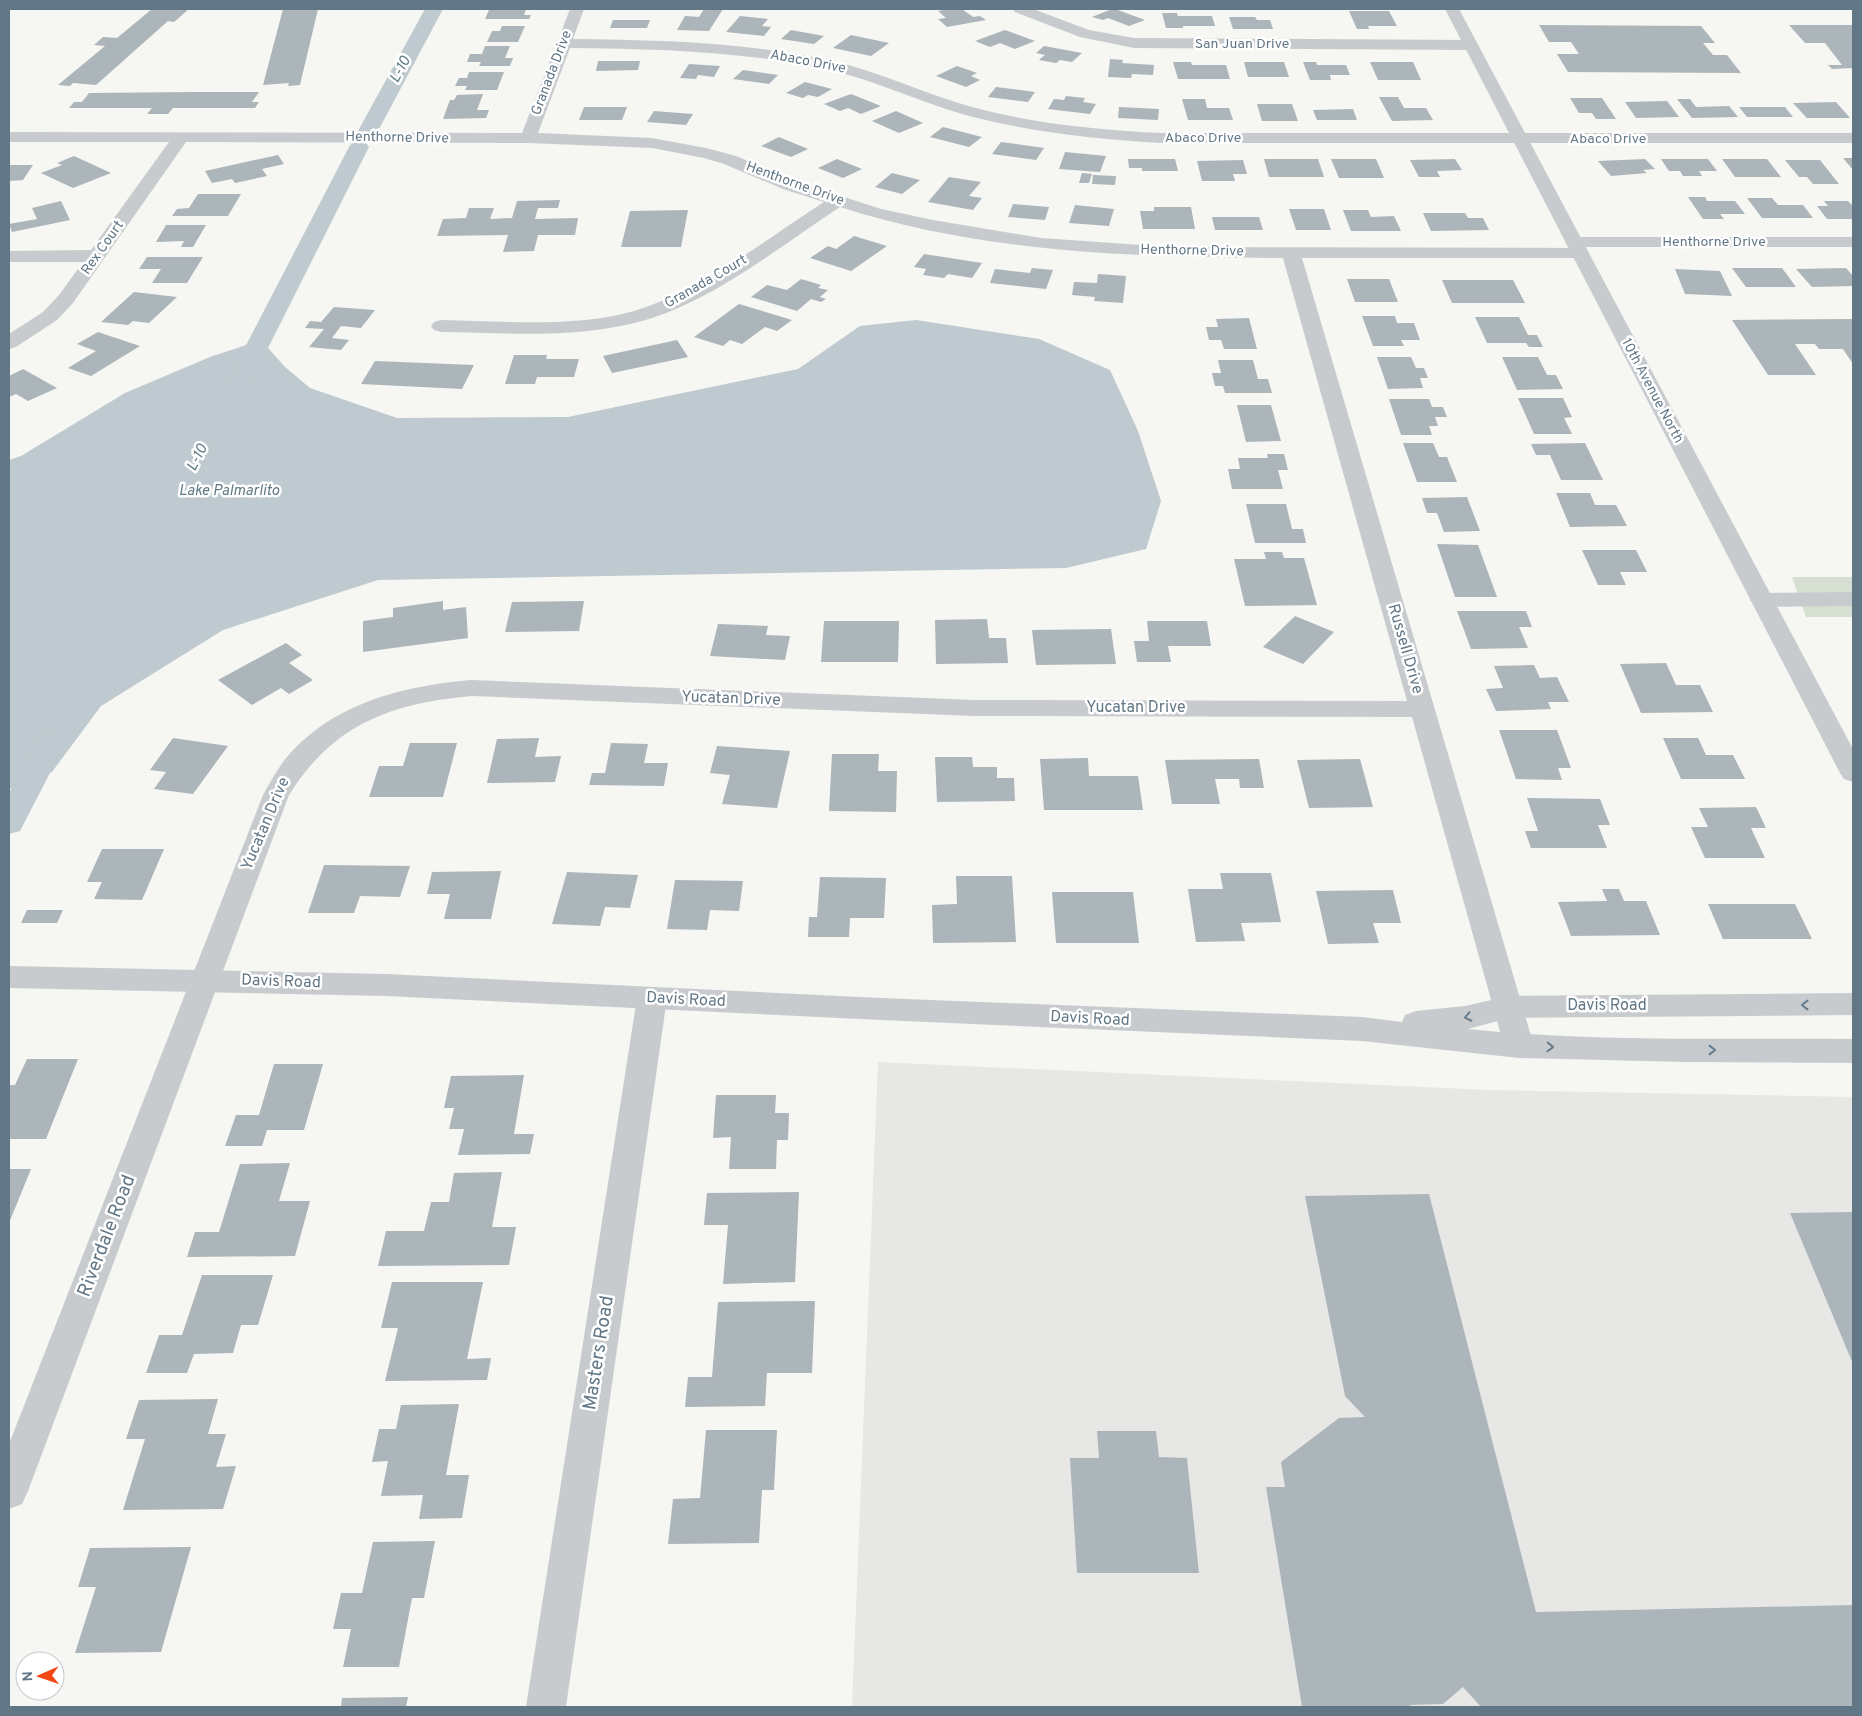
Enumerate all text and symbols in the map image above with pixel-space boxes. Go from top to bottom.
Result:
street label: Granada Drive [528,28,576,118]
street label: San Juan Drive [1195,36,1289,53]
street label: Abaco Drive [769,46,847,78]
water label: L-10 [386,52,416,87]
street label: Henthorne Drive [345,129,449,147]
street label: Abaco Drive [1165,130,1241,147]
street label: Abaco Drive [1570,131,1646,148]
street label: Henthorne Drive [743,158,847,210]
street label: Rex Court [78,218,128,278]
street label: Henthorne Drive [1662,234,1766,251]
street label: Henthorne Drive [1140,242,1244,260]
street label: Granada Court [662,252,750,312]
street label: 10th Avenue North [1617,336,1687,446]
water label: L-10 [183,440,213,475]
water label: Lake Palmarlito [179,482,279,501]
street label: Russell Drive [1383,602,1427,696]
street label: Yucatan Drive [681,687,781,711]
street label: Yucatan Drive [1086,698,1186,718]
street label: Yucatan Drive [237,774,295,874]
street label: Davis Road [241,971,321,993]
street label: Davis Road [646,988,726,1012]
street label: Davis Road [1567,996,1647,1016]
one-way arrow [1800,1000,1808,1010]
street label: Davis Road [1050,1007,1130,1031]
one-way arrow [1464,1011,1473,1022]
one-way arrow [1546,1041,1554,1052]
one-way arrow [1709,1045,1717,1055]
street label: Riverdale Road [73,1172,141,1300]
street label: Masters Road [578,1294,620,1412]
north arrow [15,1651,65,1701]
text: N [20,1671,37,1682]

